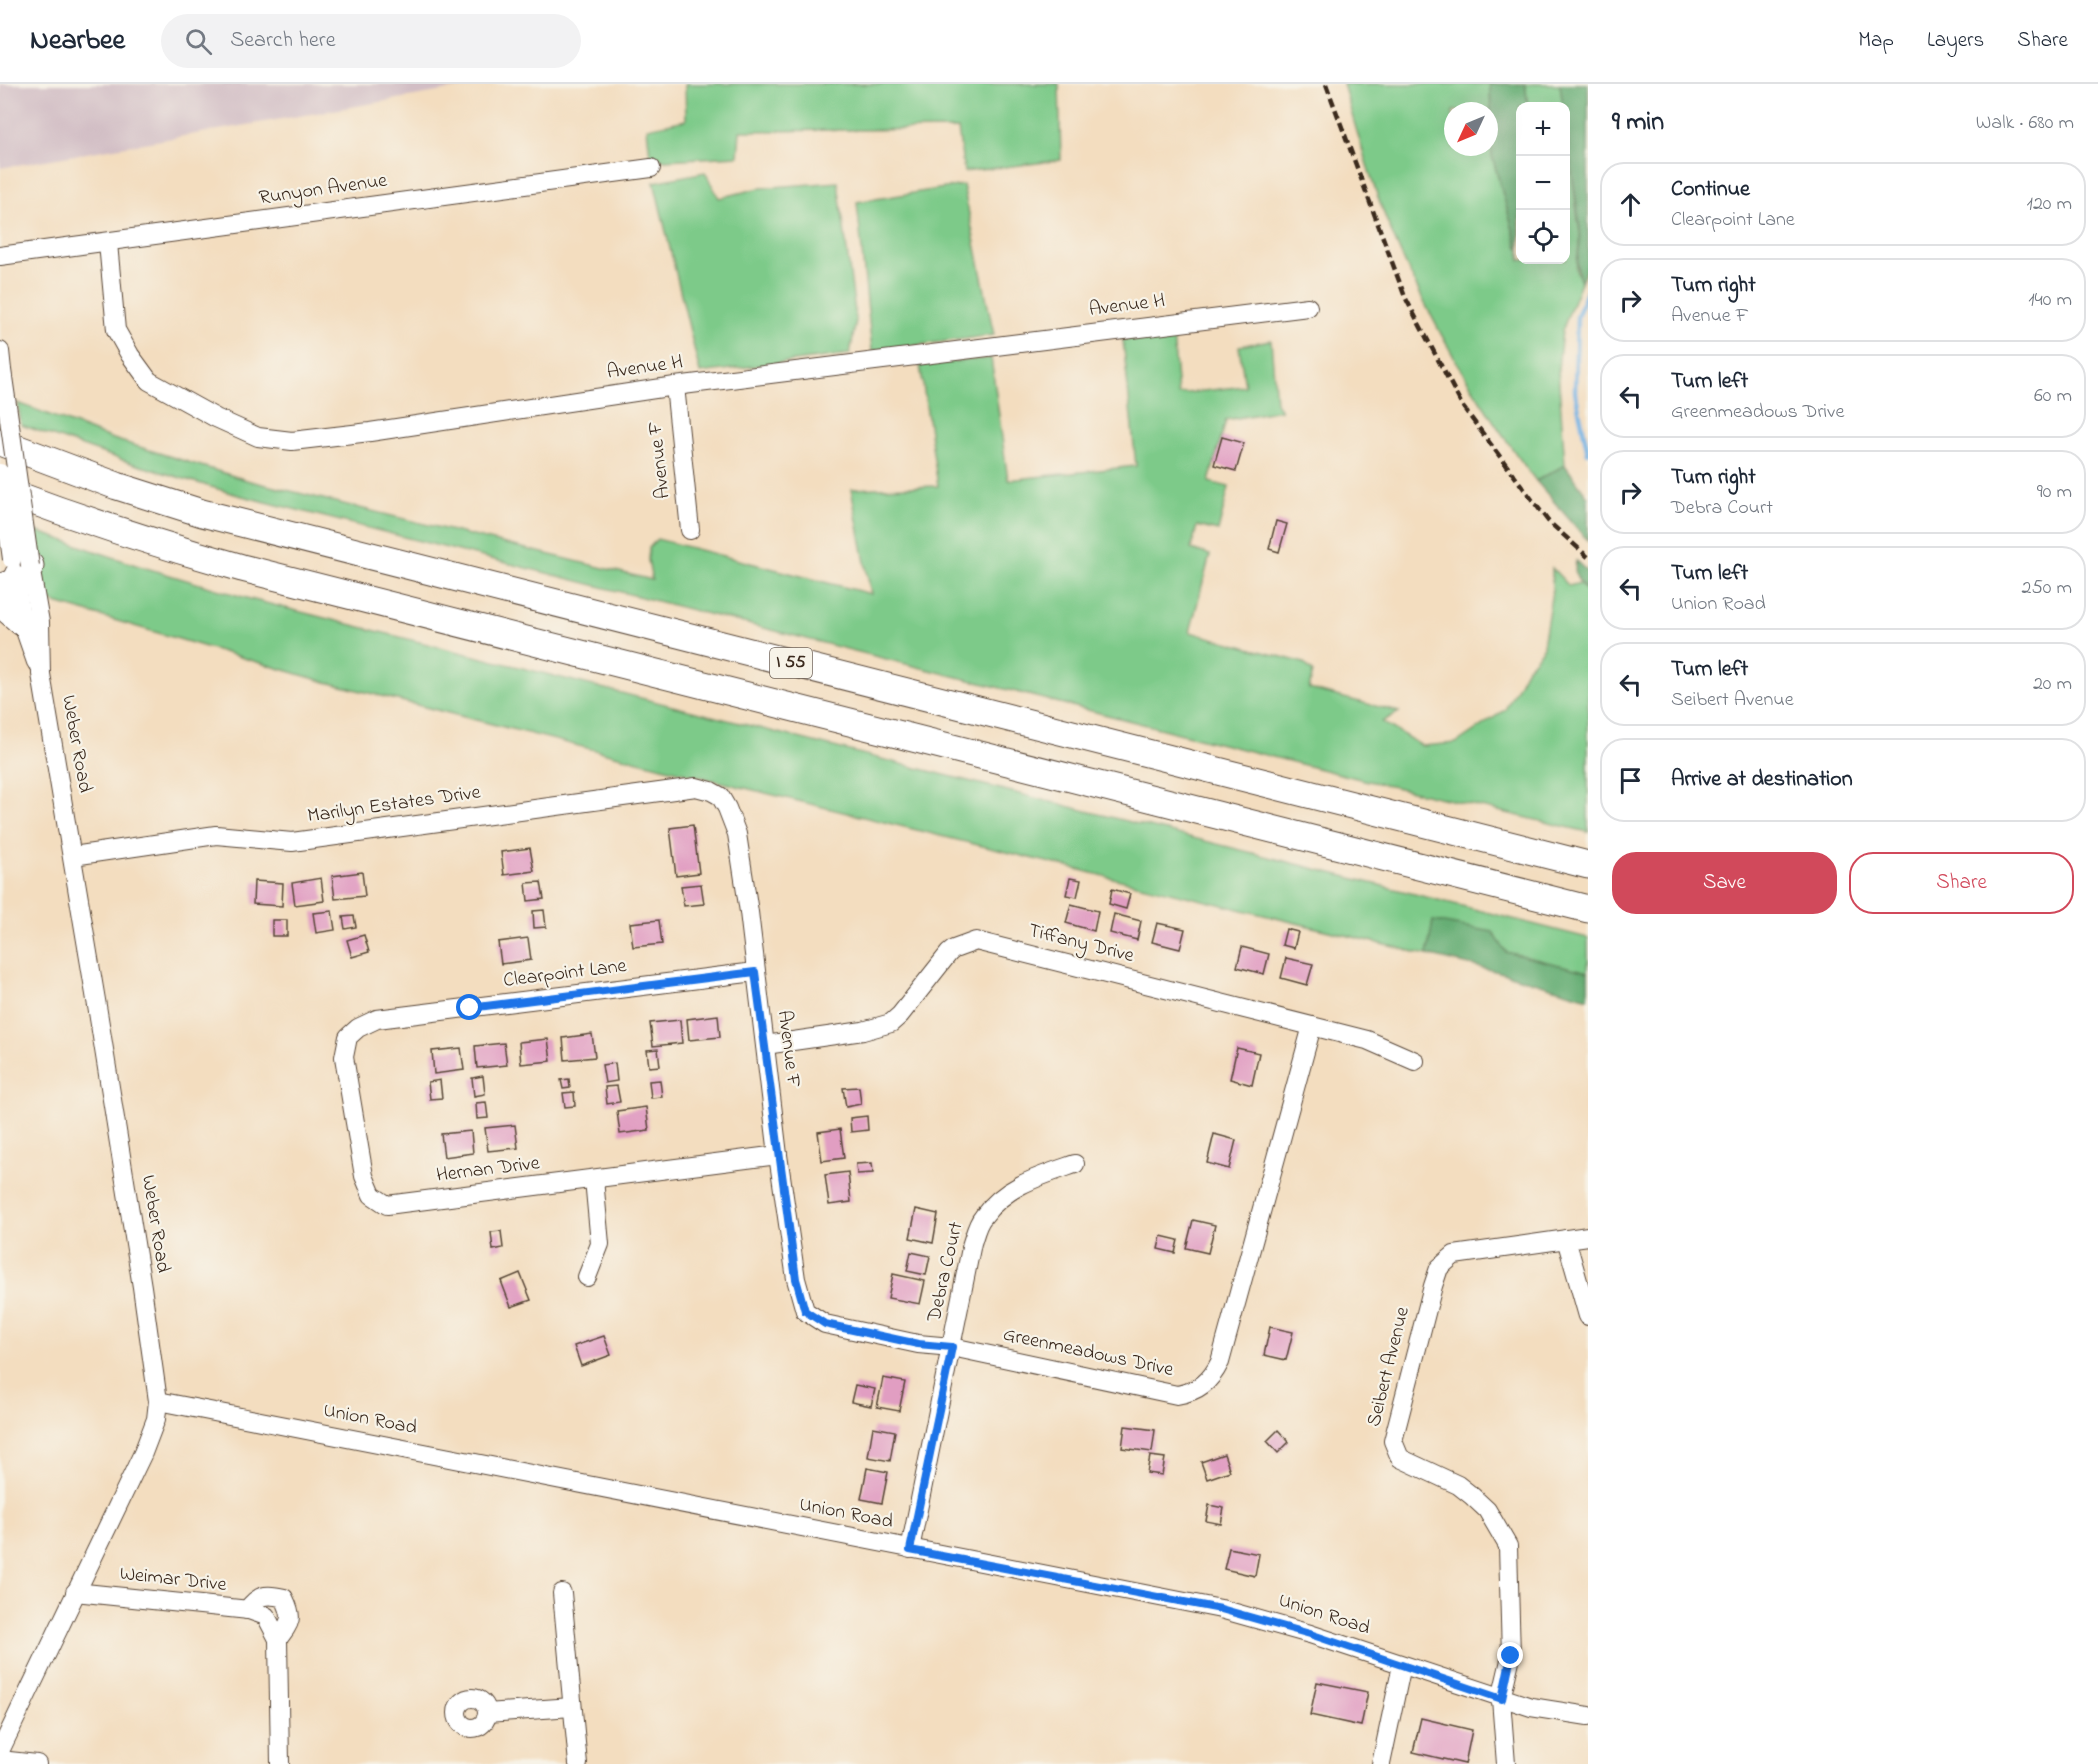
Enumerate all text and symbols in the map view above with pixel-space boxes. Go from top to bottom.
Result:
search box [161,14,581,68]
text: Nearbee [30,21,125,62]
icon: search [182,25,215,58]
text: Search here [230,25,336,57]
text: Map [1858,26,1894,56]
text: Layers [1927,26,1984,56]
text: Share [2017,26,2068,56]
north arrow [1444,102,1498,156]
map controls [1516,102,1570,264]
button: + [1516,102,1570,156]
text: 9 min [1612,104,1664,142]
text: Walk · 680 m [1976,109,2074,138]
button: − [1516,156,1570,210]
street label: Runyon Avenue [257,167,389,213]
text: Continue [1671,174,1750,206]
icon: ahead [1614,188,1647,221]
text: 120 m [2027,190,2072,219]
text: Clearpoint Lane [1671,206,1795,235]
button: locate [1516,210,1570,264]
text: Turn right [1671,270,1756,302]
icon: right [1614,284,1647,317]
text: 140 m [2028,286,2072,315]
street label: Avenue H [1087,287,1167,325]
text: Avenue F [1671,302,1749,331]
street label: Avenue H [605,348,685,388]
text: Turn left [1671,366,1748,398]
icon: left [1614,380,1647,413]
text: 60 m [2034,382,2072,411]
text: Greenmeadows Drive [1671,398,1845,427]
street label: Avenue F [642,420,678,500]
text: Turn right [1671,462,1756,494]
icon: right [1614,476,1647,509]
text: 90 m [2037,478,2072,507]
text: Debra Court [1671,494,1773,523]
text: Turn left [1671,558,1748,590]
icon: left [1614,572,1647,605]
text: 250 m [2021,574,2072,603]
text: Union Road [1671,590,1766,619]
road number: I 55 [770,648,812,678]
text: Turn left [1671,654,1748,686]
icon: left [1614,668,1647,701]
text: 20 m [2033,670,2072,699]
text: Seibert Avenue [1671,686,1794,715]
street label: Weber Road [53,693,99,795]
icon: arrive [1614,764,1647,797]
text: Arrive at destination [1671,764,1853,796]
street label: Marilyn Estates Drive [306,778,482,832]
button: Save [1612,852,1837,914]
button: Share [1849,852,2074,914]
street label: Tiffany Drive [1025,917,1137,971]
street label: Clearpoint Lane [502,952,628,996]
route start [456,994,482,1020]
street label: Avenue F [769,1009,807,1089]
street label: Hernan Drive [435,1149,541,1191]
street label: Weber Road [133,1173,177,1275]
street label: Debra Court [920,1219,972,1326]
street label: Seibert Avenue [1360,1304,1418,1430]
street label: Greenmeadows Drive [1000,1321,1176,1385]
street label: Union Road [321,1397,419,1443]
street label: Union Road [797,1491,895,1537]
street label: Weimar Drive [118,1560,228,1600]
street label: Union Road [1274,1587,1374,1643]
route end [1497,1642,1523,1668]

